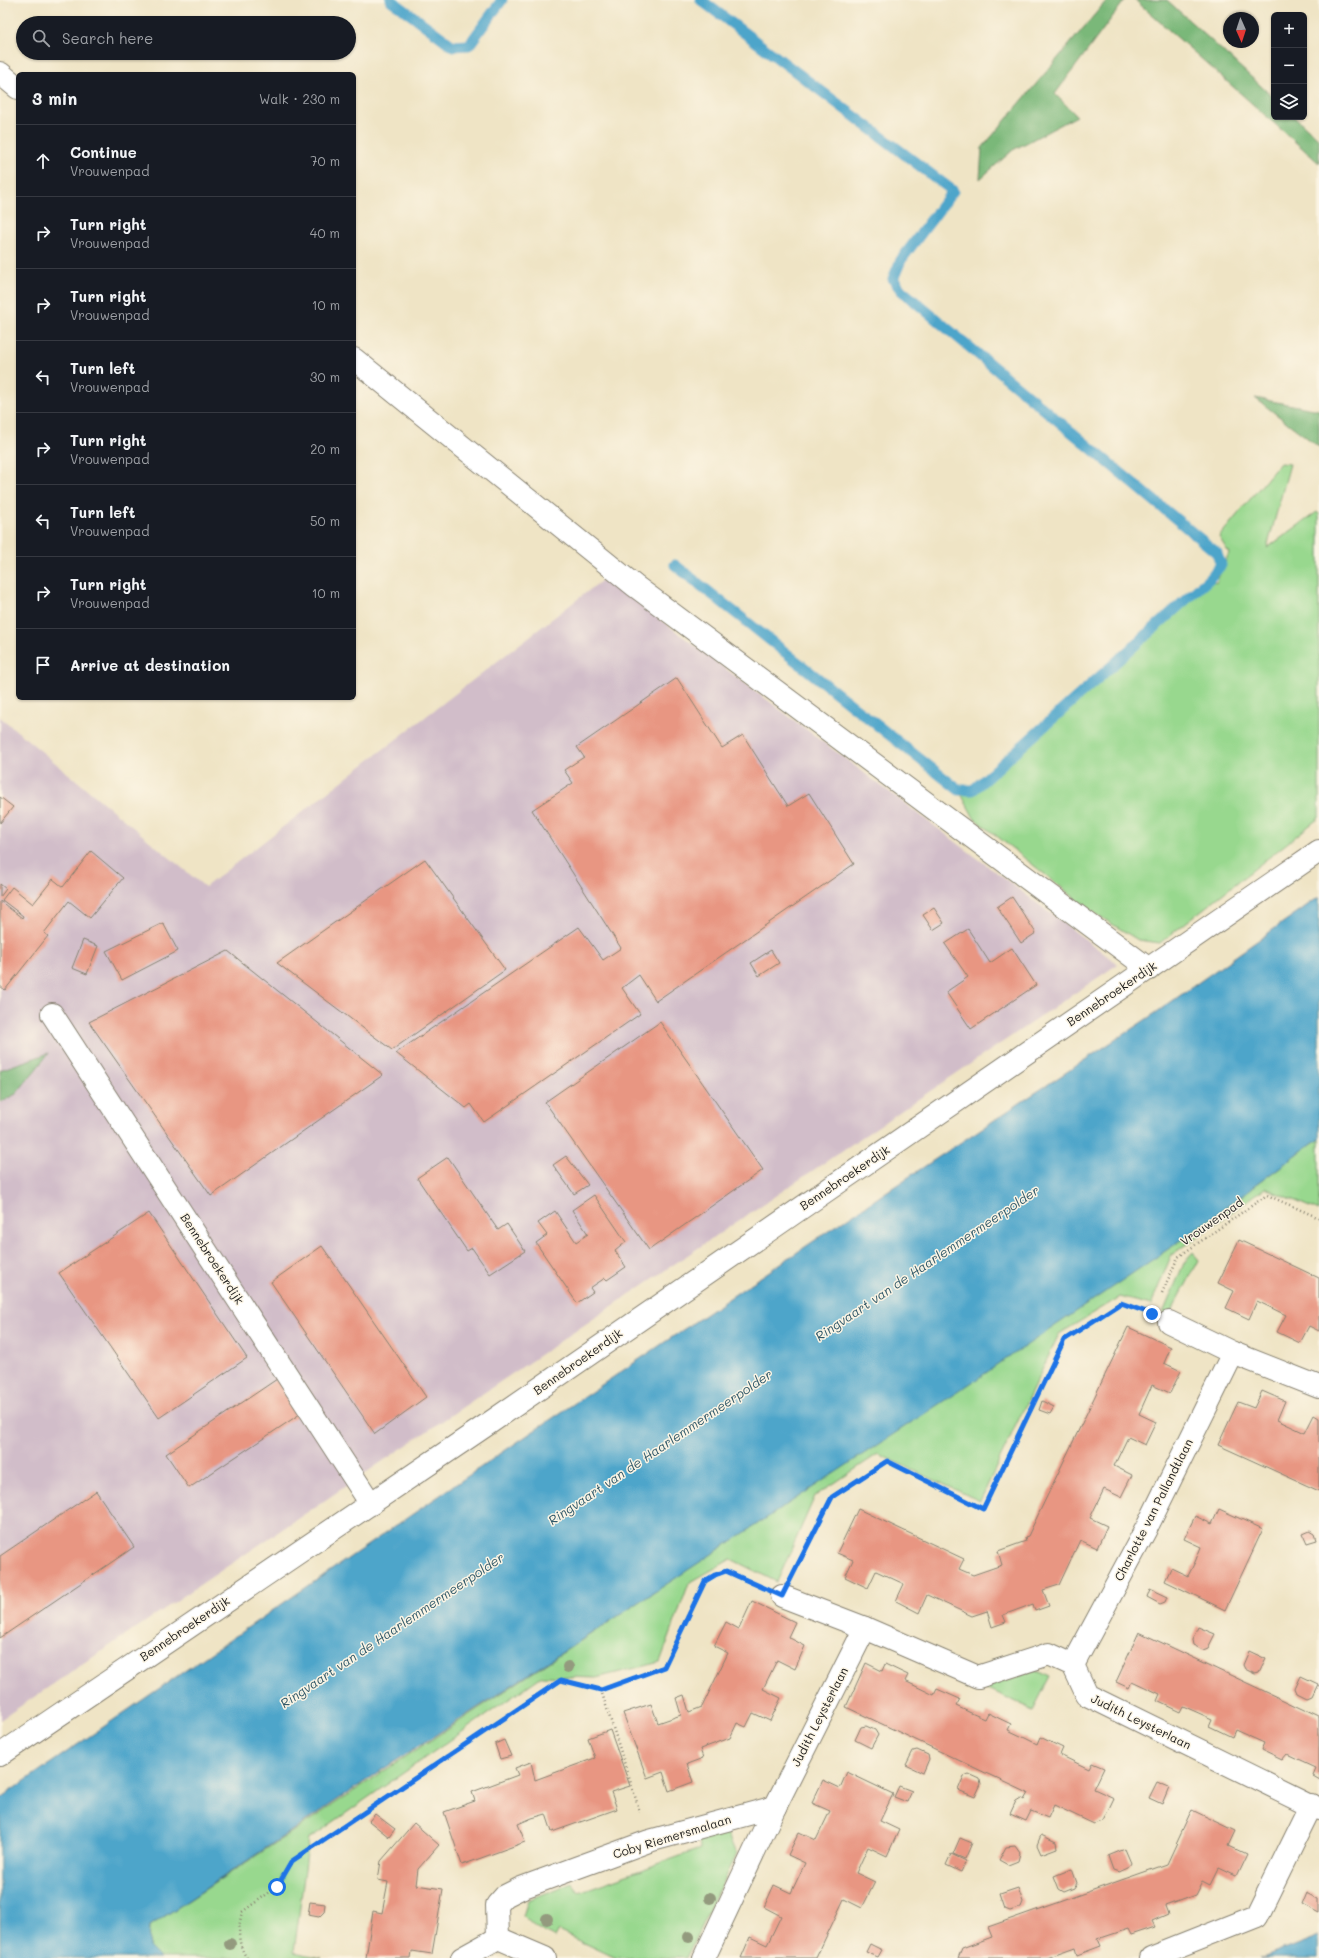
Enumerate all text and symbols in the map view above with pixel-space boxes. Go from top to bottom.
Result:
north arrow [1223,12,1259,48]
map controls [1271,12,1307,120]
button: + [1271,12,1307,48]
search box [16,16,356,60]
icon: search [30,27,52,49]
text: Search here [62,28,153,48]
button: − [1271,48,1307,84]
button: layers [1271,84,1307,120]
text: 3 min [32,87,77,109]
text: Walk · 230 m [259,90,340,107]
text: Continue [70,142,137,162]
icon: ahead [32,150,54,172]
text: 70 m [310,152,340,169]
text: Vrouwenpad [70,162,149,179]
text: Turn right [70,214,147,234]
icon: right [32,222,54,244]
text: 40 m [310,224,340,241]
text: Vrouwenpad [70,234,149,251]
text: Turn right [70,286,147,306]
icon: right [32,294,54,316]
text: 10 m [312,296,340,313]
text: Vrouwenpad [70,306,149,323]
text: Turn left [70,358,135,378]
icon: left [32,366,54,388]
text: 30 m [310,368,340,385]
text: Vrouwenpad [70,378,149,395]
text: Turn right [70,430,147,450]
icon: right [32,438,54,460]
text: 20 m [310,440,340,457]
text: Vrouwenpad [70,450,149,467]
text: Turn left [70,502,135,522]
icon: left [32,510,54,532]
text: 50 m [310,512,340,529]
text: Vrouwenpad [70,522,149,539]
text: Turn right [70,574,147,594]
icon: right [32,582,54,604]
text: 10 m [312,584,340,601]
text: Vrouwenpad [70,594,149,611]
icon: arrive [32,654,54,676]
text: Arrive at destination [70,655,230,675]
street label: Bennebroekerdijk [1063,957,1160,1029]
street label: Bennebroekerdijk [796,1141,893,1213]
water label: Ringvaart van de Haarlemmermeerpolder [811,1181,1042,1344]
street label: Vrouwenpad [1177,1193,1246,1249]
street label: Bennebroekerdijk [177,1210,248,1307]
route end [1143,1305,1161,1323]
street label: Bennebroekerdijk [530,1324,625,1398]
water label: Ringvaart van de Haarlemmermeerpolder [544,1365,775,1528]
street label: Charlotte van Pallandtlaan [1110,1436,1196,1583]
water label: Ringvaart van de Haarlemmermeerpolder [276,1548,507,1711]
street label: Bennebroekerdijk [136,1592,233,1664]
street label: Judith Leysterlaan [787,1664,851,1769]
street label: Judith Leysterlaan [1089,1690,1194,1752]
street label: Coby Riemersmalaan [611,1810,733,1862]
route start [268,1878,286,1896]

